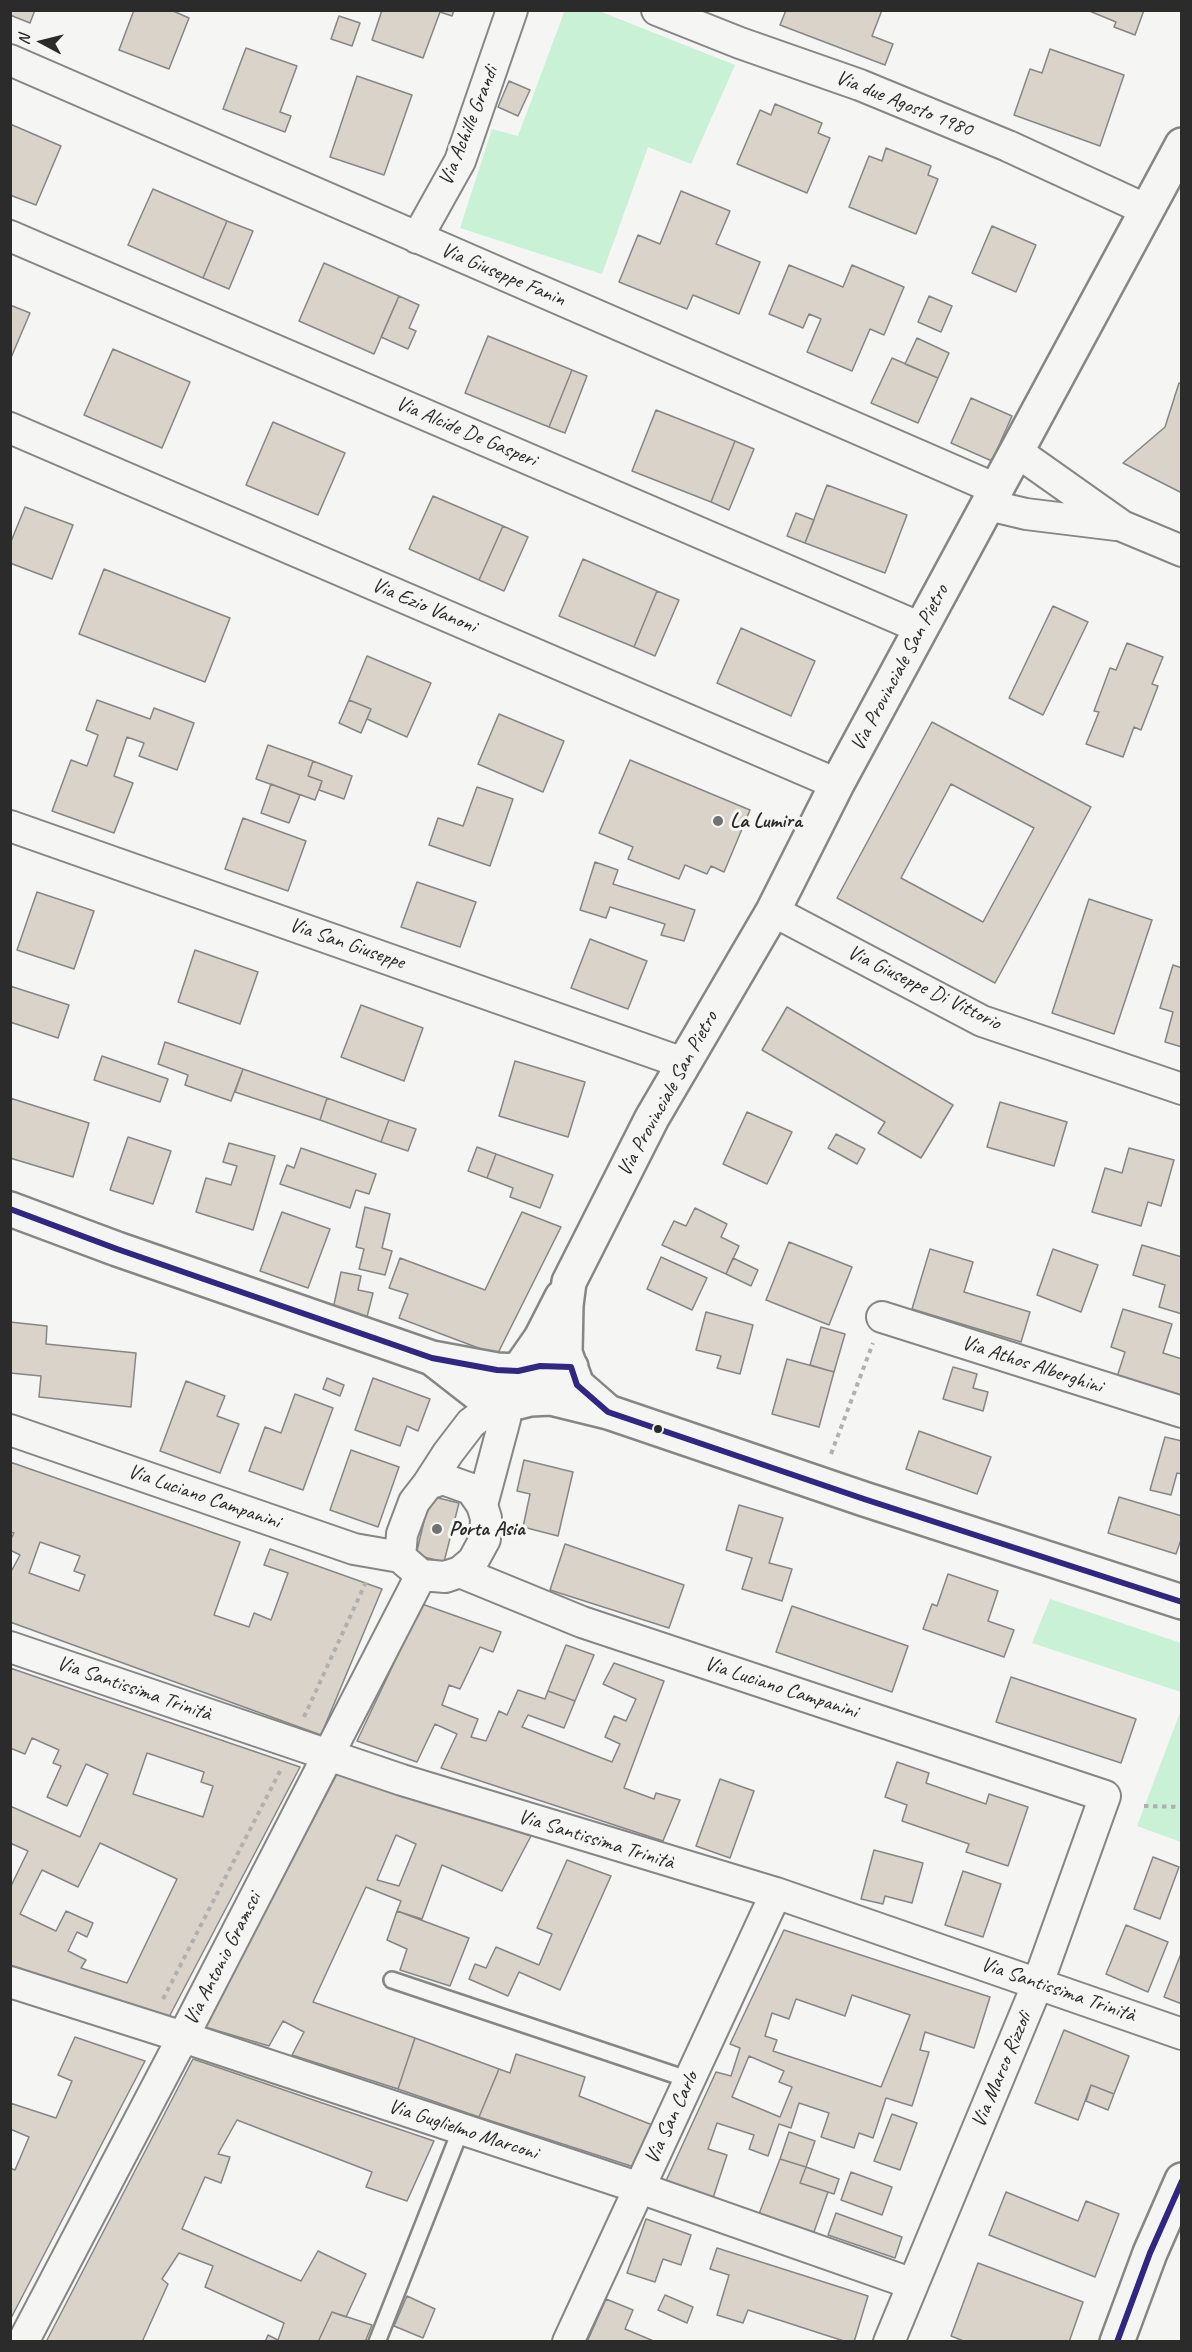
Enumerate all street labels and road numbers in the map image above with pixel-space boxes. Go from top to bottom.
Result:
street label: Via Achille Grandi [434,63,504,189]
street label: Via due Agosto 1980 [832,65,976,143]
street label: Via Giuseppe Fanin [437,238,569,312]
street label: Via Alcide De Gasperi [392,391,540,473]
street label: Via Ezio Vanoni [368,573,480,639]
street label: Via Provinciale San Pietro [845,580,955,756]
street label: Via San Giuseppe [286,913,408,975]
street label: Via Giuseppe Di Vittorio [843,940,1005,1036]
street label: Via Provinciale San Pietro [612,1007,724,1181]
street label: Via Athos Alberghini [959,1330,1105,1400]
street label: Via Luciano Campanini [124,1459,284,1535]
street label: Via Santissima Trinità [53,1651,215,1727]
street label: Via Luciano Campanini [701,1651,861,1725]
street label: Via Santissima Trinità [515,1804,677,1876]
street label: Via Antonio Gramsci [179,1888,267,2030]
street label: Via Santissima Trinità [977,1952,1139,2028]
street label: Via Marco Rizzoli [966,2009,1038,2131]
street label: Via San Carlo [640,2068,704,2168]
street label: Via Guglielmo Marconi [385,2094,541,2166]

